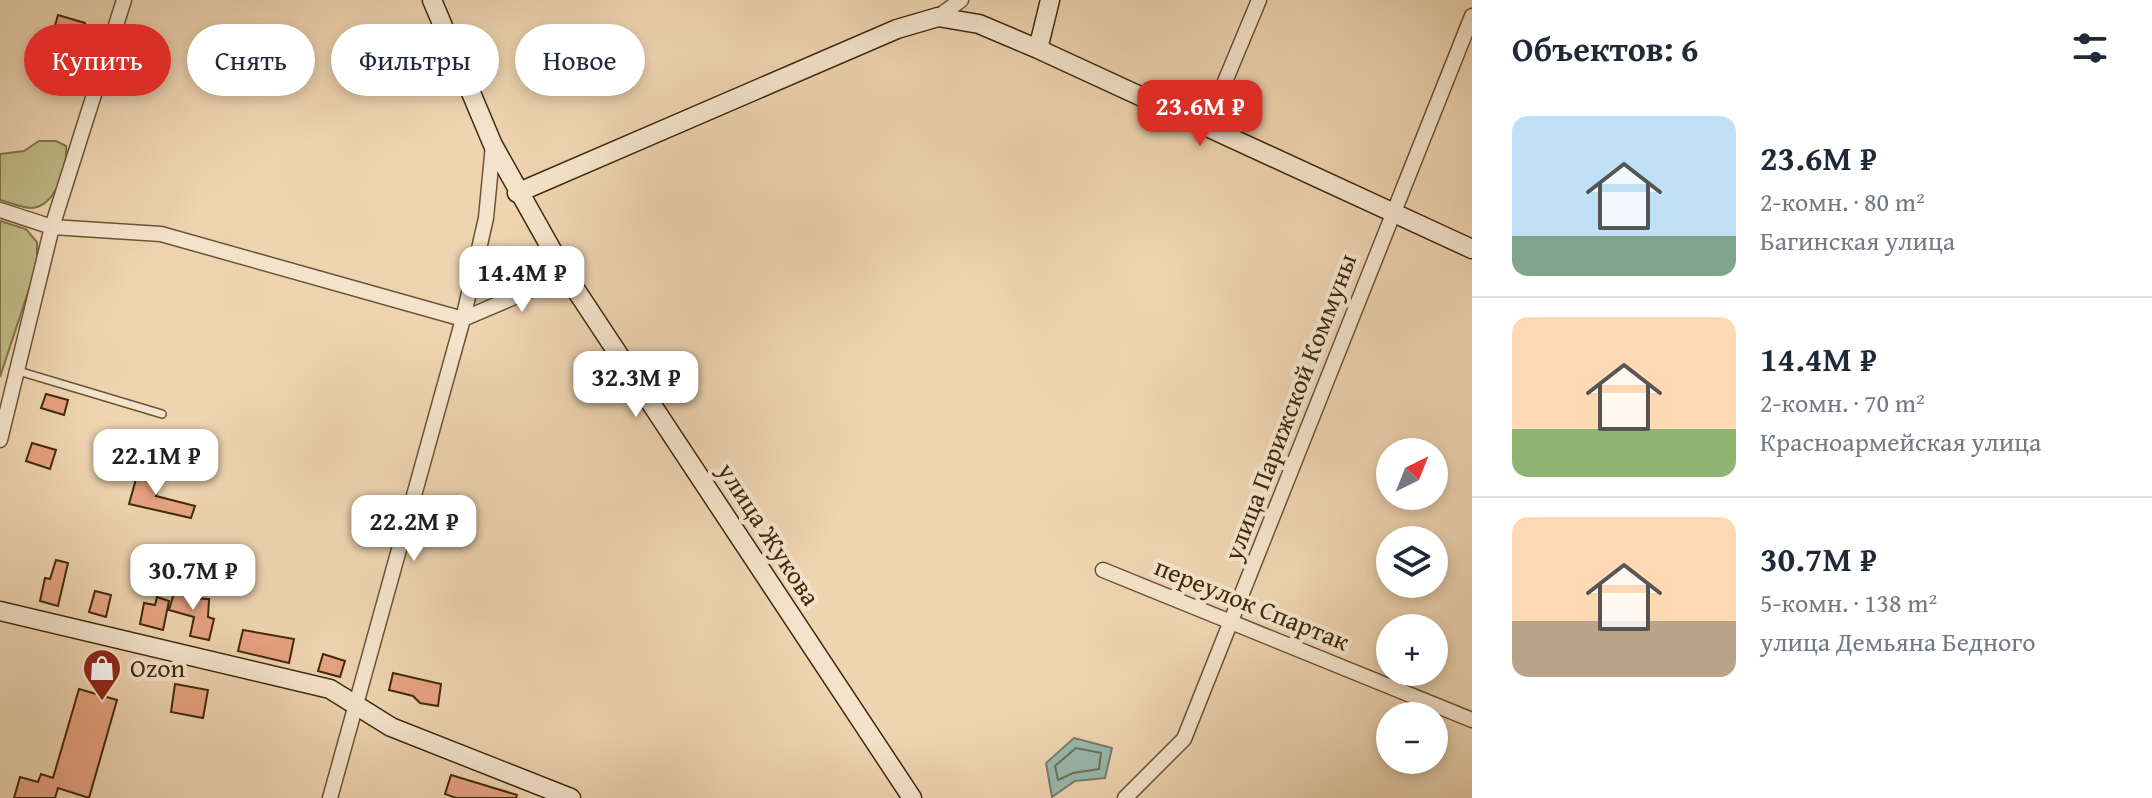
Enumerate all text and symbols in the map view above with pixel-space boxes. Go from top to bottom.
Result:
chip: Купить [24,24,171,96]
chip: Снять [187,24,315,96]
chip: Фильтры [331,24,499,96]
chip: Новое [515,24,645,96]
text: Объектов: 6 [1512,24,1698,73]
icon: filters [2068,26,2112,70]
pin: 23.6M ₽ [1126,80,1274,148]
text: 23.6M ₽ [1155,86,1245,125]
text: 23.6M ₽ [1760,133,1877,182]
icon: home [1576,148,1672,244]
text: 2-комн. · 80 m² [1760,182,1925,221]
text: Багинская улица [1760,221,1955,260]
pin: 14.4M ₽ [448,246,596,314]
street label: улица Парижской Коммуны [1213,248,1366,567]
text: 14.4M ₽ [477,252,567,291]
text: 14.4M ₽ [1760,334,1877,383]
icon: home [1576,349,1672,445]
pin: 32.3M ₽ [562,351,710,419]
text: 32.3M ₽ [591,357,681,396]
text: 2-комн. · 70 m² [1760,383,1925,422]
text: Красноармейская улица [1760,422,2041,461]
pin: 22.1M ₽ [82,429,230,497]
text: 22.1M ₽ [111,435,201,474]
north arrow [1376,438,1448,510]
map controls [1376,438,1448,774]
street label: улица Жукова [708,453,831,614]
pin: 22.2M ₽ [340,495,488,563]
text: 22.2M ₽ [369,501,459,540]
button: layers [1376,526,1448,598]
text: 30.7M ₽ [1760,534,1877,583]
pin: 30.7M ₽ [119,544,267,612]
street label: переулок Спартак [1149,547,1356,661]
icon: home [1576,549,1672,645]
text: 30.7M ₽ [148,550,238,589]
text: 5-комн. · 138 m² [1760,583,1937,622]
button: + [1376,614,1448,686]
text: улица Демьяна Бедного [1760,622,2036,661]
shop icon: Ozon [81,647,123,702]
place label: Ozon [130,648,185,687]
button: − [1376,702,1448,774]

